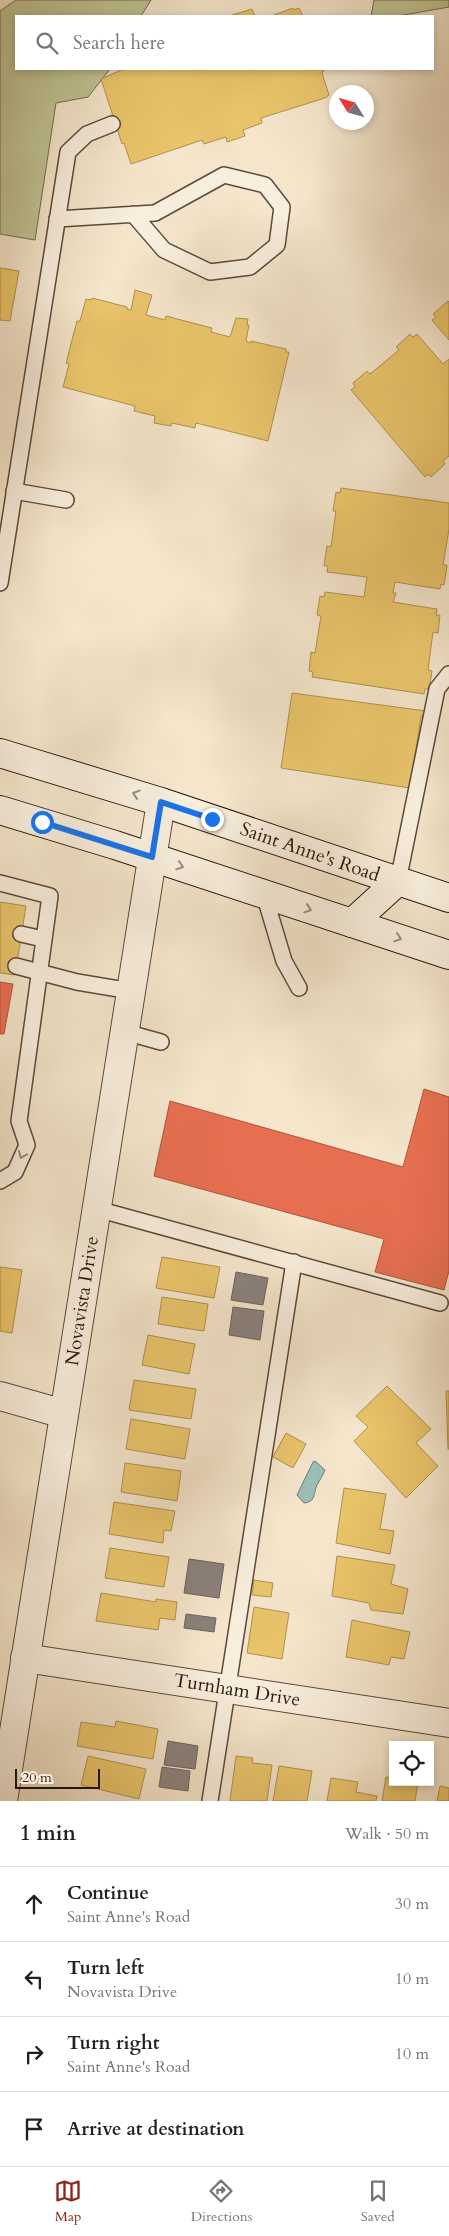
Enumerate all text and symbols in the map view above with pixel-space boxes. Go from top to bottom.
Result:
search box [15,15,434,70]
icon: search [33,29,61,57]
text: Search here [73,30,165,56]
north arrow [329,85,374,130]
one-way arrow [132,790,141,800]
route end [201,808,224,831]
route start [31,811,54,834]
street label: Saint Anne's Road [237,816,383,888]
one-way arrow [175,861,184,871]
one-way arrow [303,903,312,913]
one-way arrow [394,933,402,943]
one-way arrow [18,1150,29,1159]
street label: Novavista Drive [59,1234,105,1368]
street label: Turnham Drive [172,1667,302,1713]
map controls [389,1741,434,1786]
button: locate [389,1741,434,1786]
scale bar [15,1766,100,1789]
text: 20 m [22,1768,52,1787]
text: 1 min [20,1819,76,1848]
text: Walk · 50 m [345,1823,429,1845]
text: Continue [67,1880,149,1906]
icon: ahead [20,1890,48,1918]
text: 30 m [395,1893,429,1915]
text: Saint Anne's Road [67,1906,190,1928]
text: Turn left [67,1955,144,1981]
icon: left [20,1965,48,1993]
text: 10 m [395,1968,429,1990]
text: Novavista Drive [67,1981,177,2003]
text: Turn right [67,2030,159,2056]
icon: right [20,2040,48,2068]
text: 10 m [395,2043,429,2065]
text: Saint Anne's Road [67,2056,190,2078]
icon: arrive [20,2115,48,2143]
text: Arrive at destination [67,2116,244,2142]
tab: Map [54,2177,82,2226]
tab: Directions [191,2177,252,2226]
tab: Saved [361,2177,395,2226]

